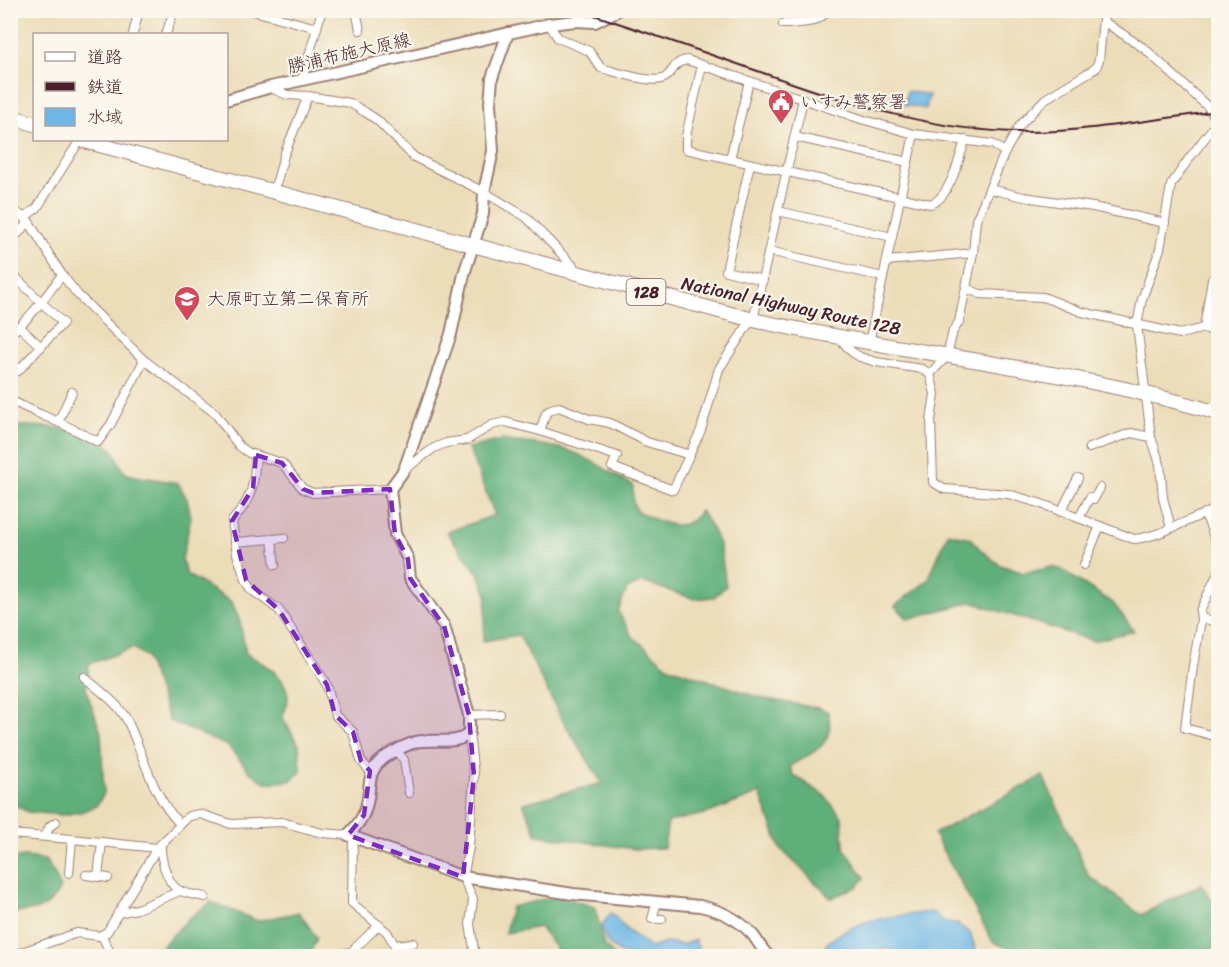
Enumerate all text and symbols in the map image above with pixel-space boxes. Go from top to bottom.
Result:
street label: 勝浦布施大原線 [284,23,414,83]
legend [33,33,228,141]
text: 道路 [87,41,123,73]
text: 鉄道 [87,71,123,103]
place label: いすみ警察署 [800,86,907,118]
public building icon: いすみ警察署 [766,87,796,125]
text: 水域 [87,101,123,133]
street label: National Highway Route 128 [678,267,904,345]
road number: 128 [626,279,666,305]
place label: 大原町立第二保育所 [207,283,369,315]
school or university icon: 大原町立第二保育所 [172,284,202,322]

